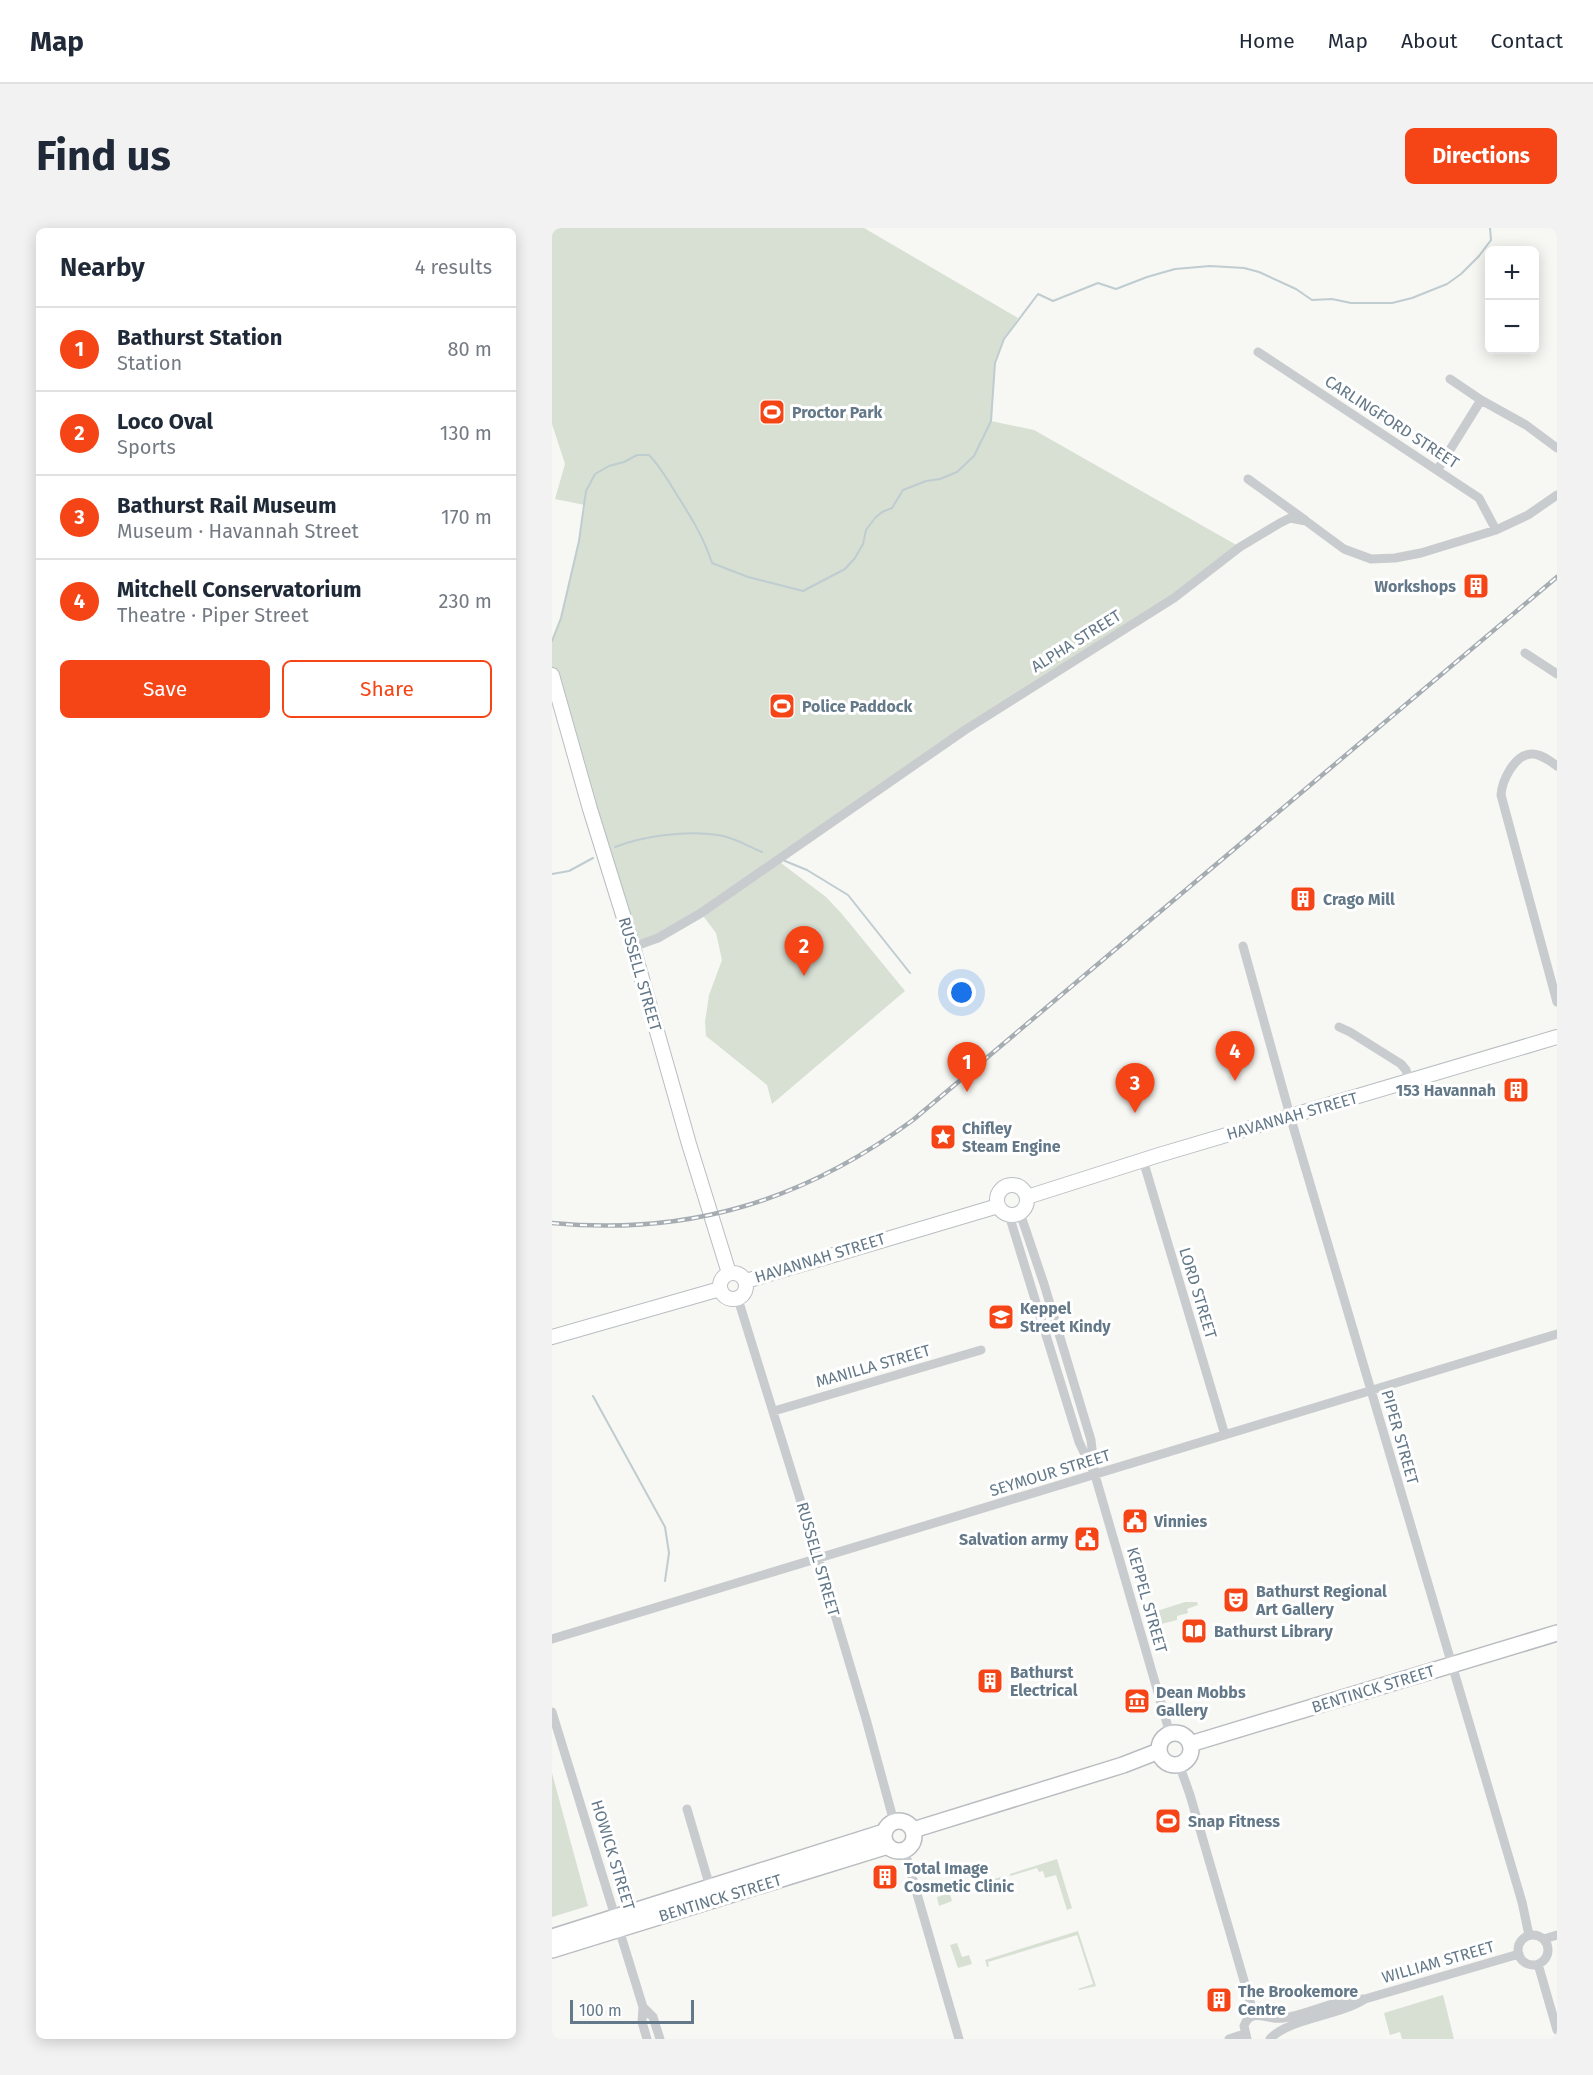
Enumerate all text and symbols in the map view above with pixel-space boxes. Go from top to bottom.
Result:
text: Map [30,25,84,58]
text: Home [1239,28,1295,54]
text: Map [1328,28,1368,54]
text: About [1401,28,1458,54]
text: Contact [1491,28,1563,54]
button: Directions [1405,128,1557,184]
text: Find us [36,131,171,181]
map controls [1485,246,1539,354]
button: + [1485,246,1539,300]
text: Nearby [60,252,145,283]
text: 4 results [415,255,492,279]
button: − [1485,300,1539,354]
text: Bathurst Station [117,324,282,351]
text: 1 [75,337,84,361]
text: 80 m [447,337,492,361]
text: Station [117,351,182,375]
street label: CARLINGFORD STREET [1321,372,1463,473]
sports icon: Proctor Park [757,397,787,427]
place label: Proctor Park [792,403,883,422]
text: Loco Oval [117,408,213,435]
text: 2 [74,421,85,445]
text: 130 m [440,421,492,445]
text: Sports [117,435,176,459]
text: Bathurst Rail Museum [117,492,336,519]
text: 3 [74,505,85,529]
text: 170 m [441,505,492,529]
text: Museum · Havannah Street [117,519,359,543]
building icon: Workshops [1461,571,1491,601]
text: Mitchell Conservatorium [117,576,362,603]
place label: Workshops [1375,577,1456,596]
text: 4 [74,589,85,613]
text: 230 m [439,589,492,613]
text: Theatre · Piper Street [117,603,309,627]
street label: ALPHA STREET [1028,605,1125,676]
button: Save [60,660,270,718]
button: Share [282,660,492,718]
sports icon: Police Paddock [767,691,797,721]
place label: Police Paddock [802,697,912,716]
building icon: Crago Mill [1288,884,1318,914]
place label: Crago Mill [1323,890,1395,909]
street label: RUSSELL STREET [615,915,666,1034]
pin: 2 [784,926,824,976]
your location [947,978,976,1007]
pin: 4 [1216,1032,1254,1081]
pin: 1 [948,1042,986,1092]
pin: 3 [1116,1064,1154,1113]
building icon: 153 Havannah [1501,1075,1531,1105]
place label: 153 Havannah [1396,1081,1496,1100]
street label: HAVANNAH STREET [1224,1088,1360,1144]
place label: Chifley Steam Engine [962,1119,1061,1156]
place icon: Chifley Steam Engine [928,1122,958,1152]
street label: HAVANNAH STREET [752,1229,888,1287]
street label: LORD STREET [1175,1245,1221,1342]
place label: Keppel Street Kindy [1020,1299,1111,1336]
school or university icon: Keppel Street Kindy [986,1302,1016,1332]
street label: MANILLA STREET [814,1340,933,1391]
street label: PIPER STREET [1377,1388,1423,1487]
street label: SEYMOUR STREET [987,1445,1113,1500]
street label: RUSSELL STREET [793,1500,844,1619]
public building icon: Vinnies [1120,1506,1150,1536]
place label: Vinnies [1153,1512,1207,1531]
public building icon: Salvation army [1072,1524,1102,1554]
place label: Salvation army [959,1530,1069,1549]
street label: KEPPEL STREET [1123,1545,1171,1656]
place label: Bathurst Regional Art Gallery [1255,1582,1387,1619]
theatre icon: Bathurst Regional Art Gallery [1221,1585,1251,1615]
library icon: Bathurst Library [1179,1616,1209,1646]
place label: Bathurst Library [1214,1622,1333,1641]
street label: BENTINCK STREET [1309,1661,1437,1717]
place label: Bathurst Electrical [1010,1663,1078,1700]
building icon: Bathurst Electrical [975,1666,1005,1696]
place label: Dean Mobbs Gallery [1156,1683,1246,1720]
museum icon: Dean Mobbs Gallery [1122,1686,1152,1716]
street label: HOWICK STREET [587,1798,639,1913]
sports icon: Snap Fitness [1153,1806,1183,1836]
place label: Snap Fitness [1188,1812,1280,1831]
place label: Total Image Cosmetic Clinic [904,1859,1014,1896]
building icon: Total Image Cosmetic Clinic [870,1862,900,1892]
street label: BENTINCK STREET [656,1870,784,1926]
street label: WILLIAM STREET [1380,1937,1497,1987]
place label: The Brookemore Centre [1238,1982,1358,2019]
building icon: The Brookemore Centre [1204,1985,1234,2015]
scale bar [570,1997,694,2024]
text: 100 m [579,2001,622,2020]

